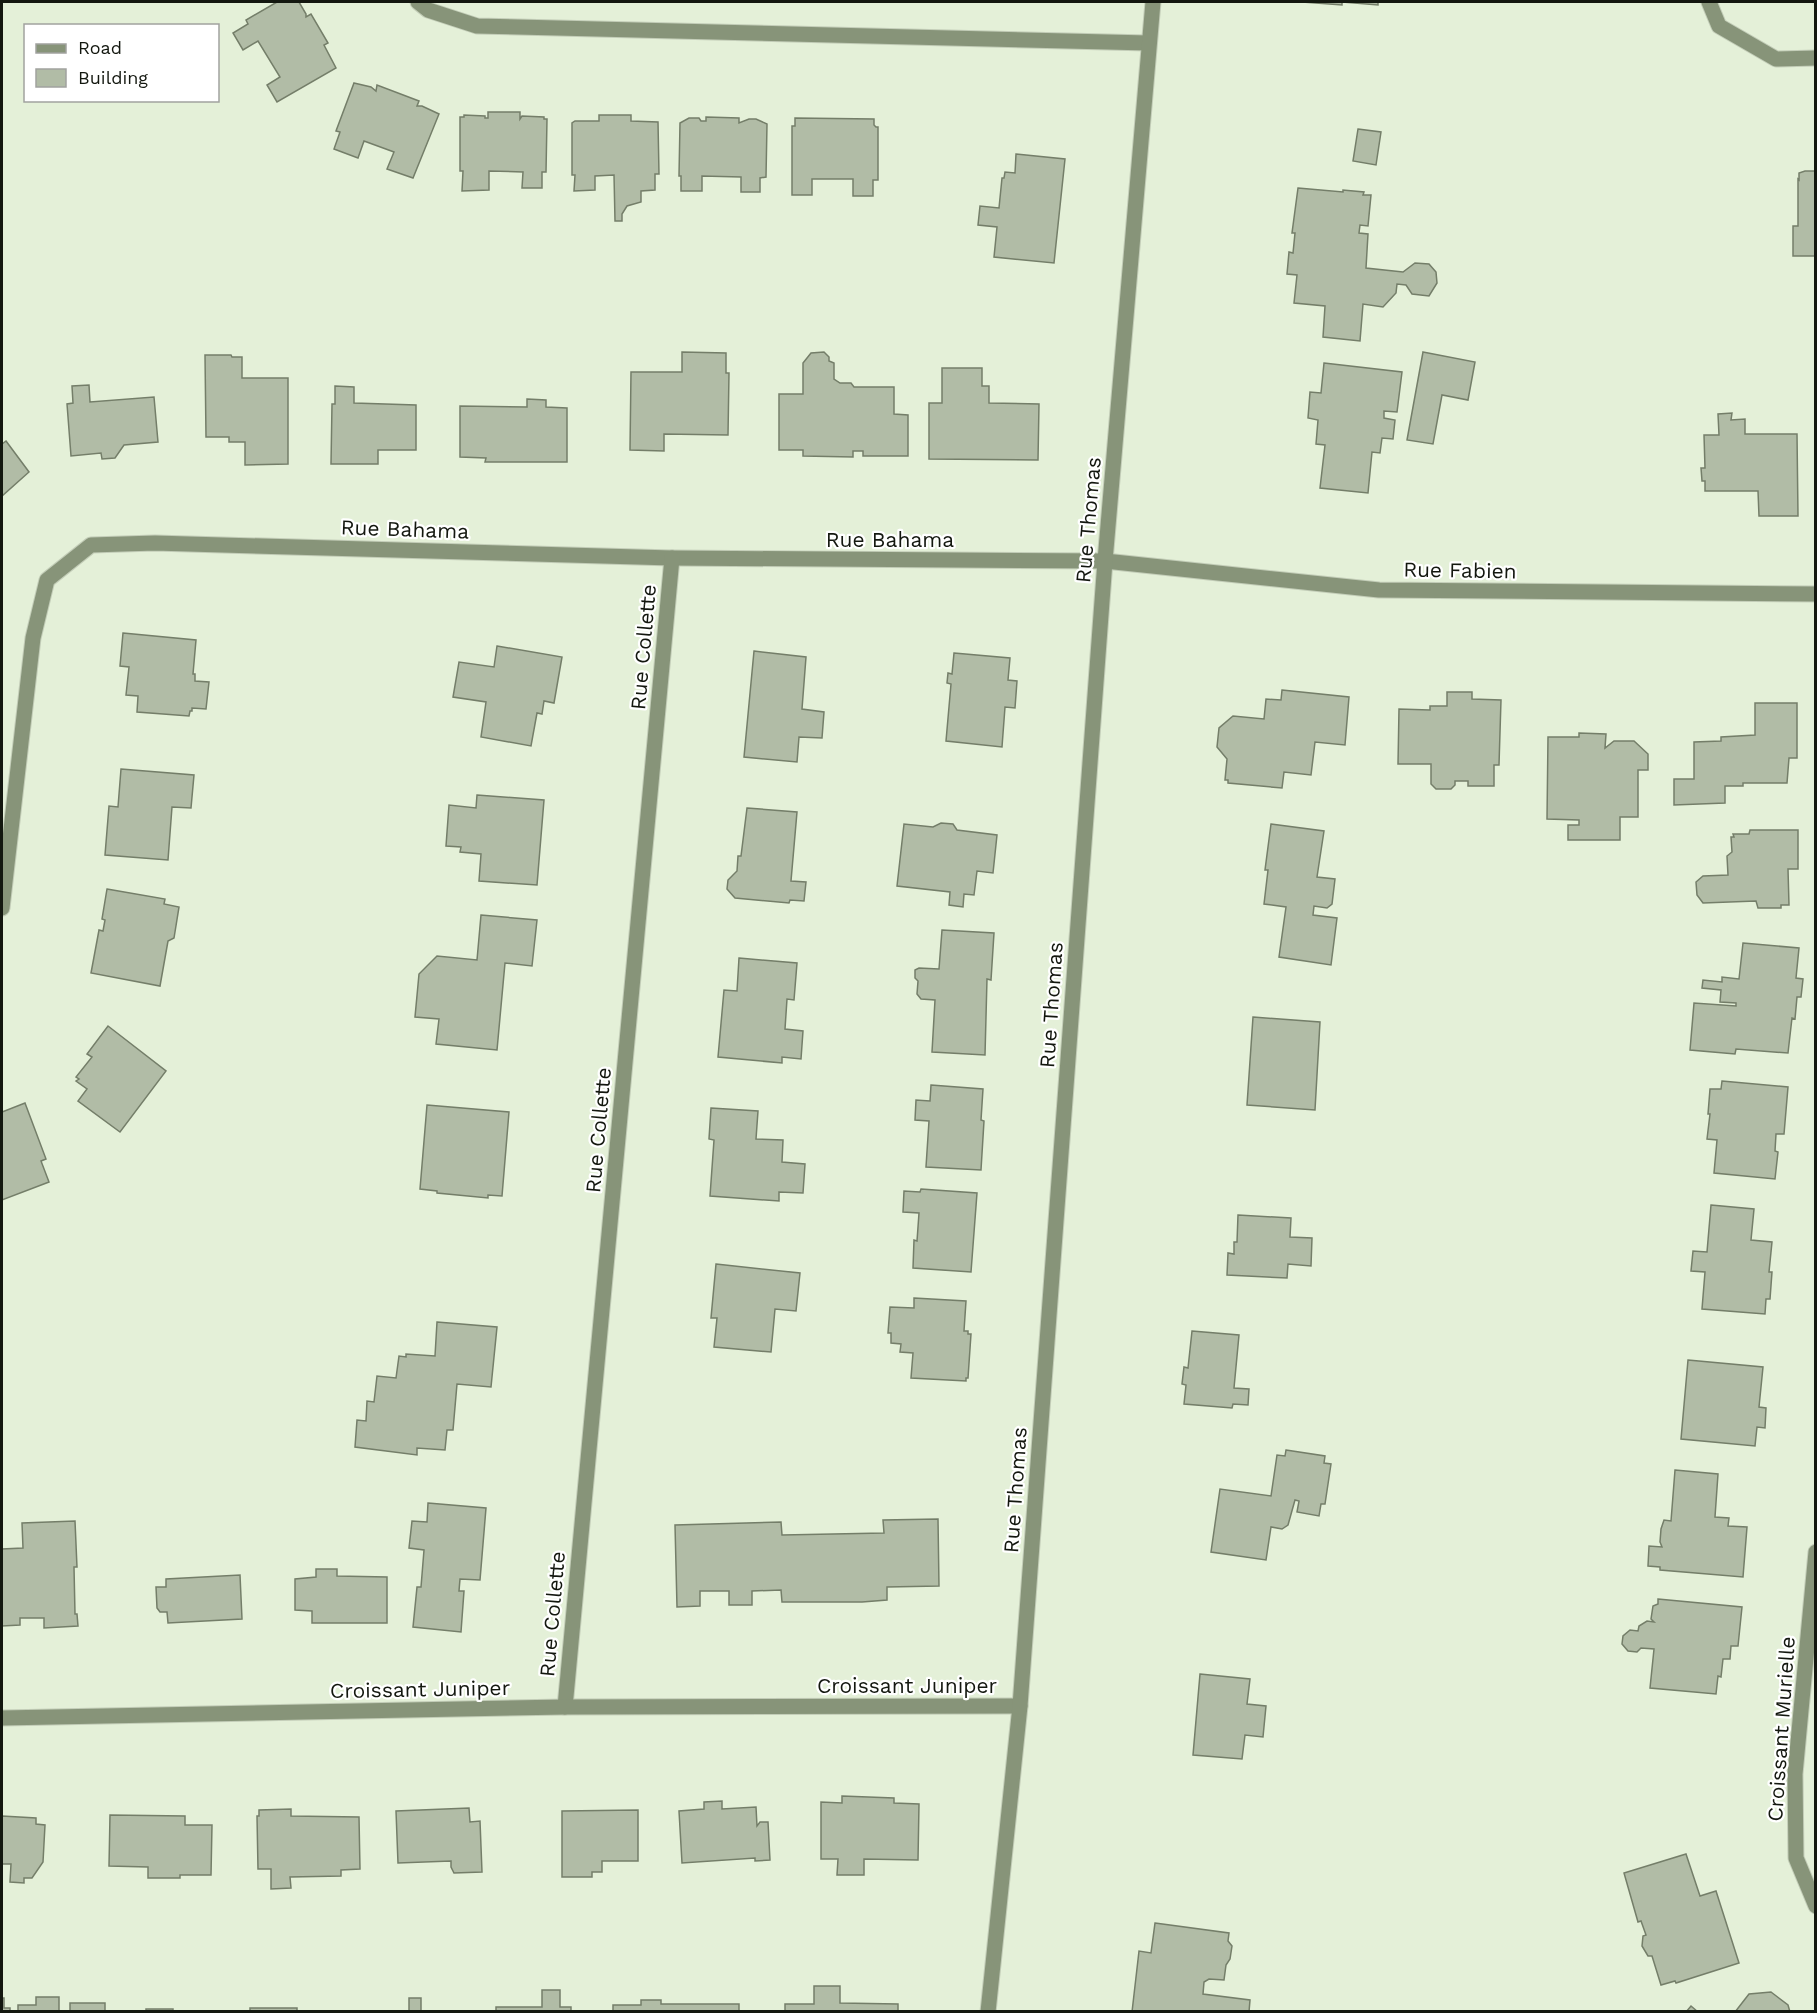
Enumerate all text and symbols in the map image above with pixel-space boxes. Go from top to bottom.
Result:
legend [24,24,219,102]
text: Road [78,37,122,58]
text: Building [78,67,148,88]
street label: Rue Thomas [1070,456,1106,584]
street label: Rue Bahama [340,514,470,544]
street label: Rue Bahama [826,527,954,552]
street label: Rue Fabien [1403,557,1517,583]
street label: Rue Collette [625,583,661,711]
street label: Rue Thomas [1034,941,1068,1069]
street label: Rue Collette [580,1066,616,1194]
street label: Rue Thomas [998,1426,1032,1554]
street label: Rue Collette [534,1550,570,1678]
street label: Croissant Murielle [1762,1636,1800,1822]
street label: Croissant Juniper [817,1673,998,1698]
street label: Croissant Juniper [330,1675,511,1703]

